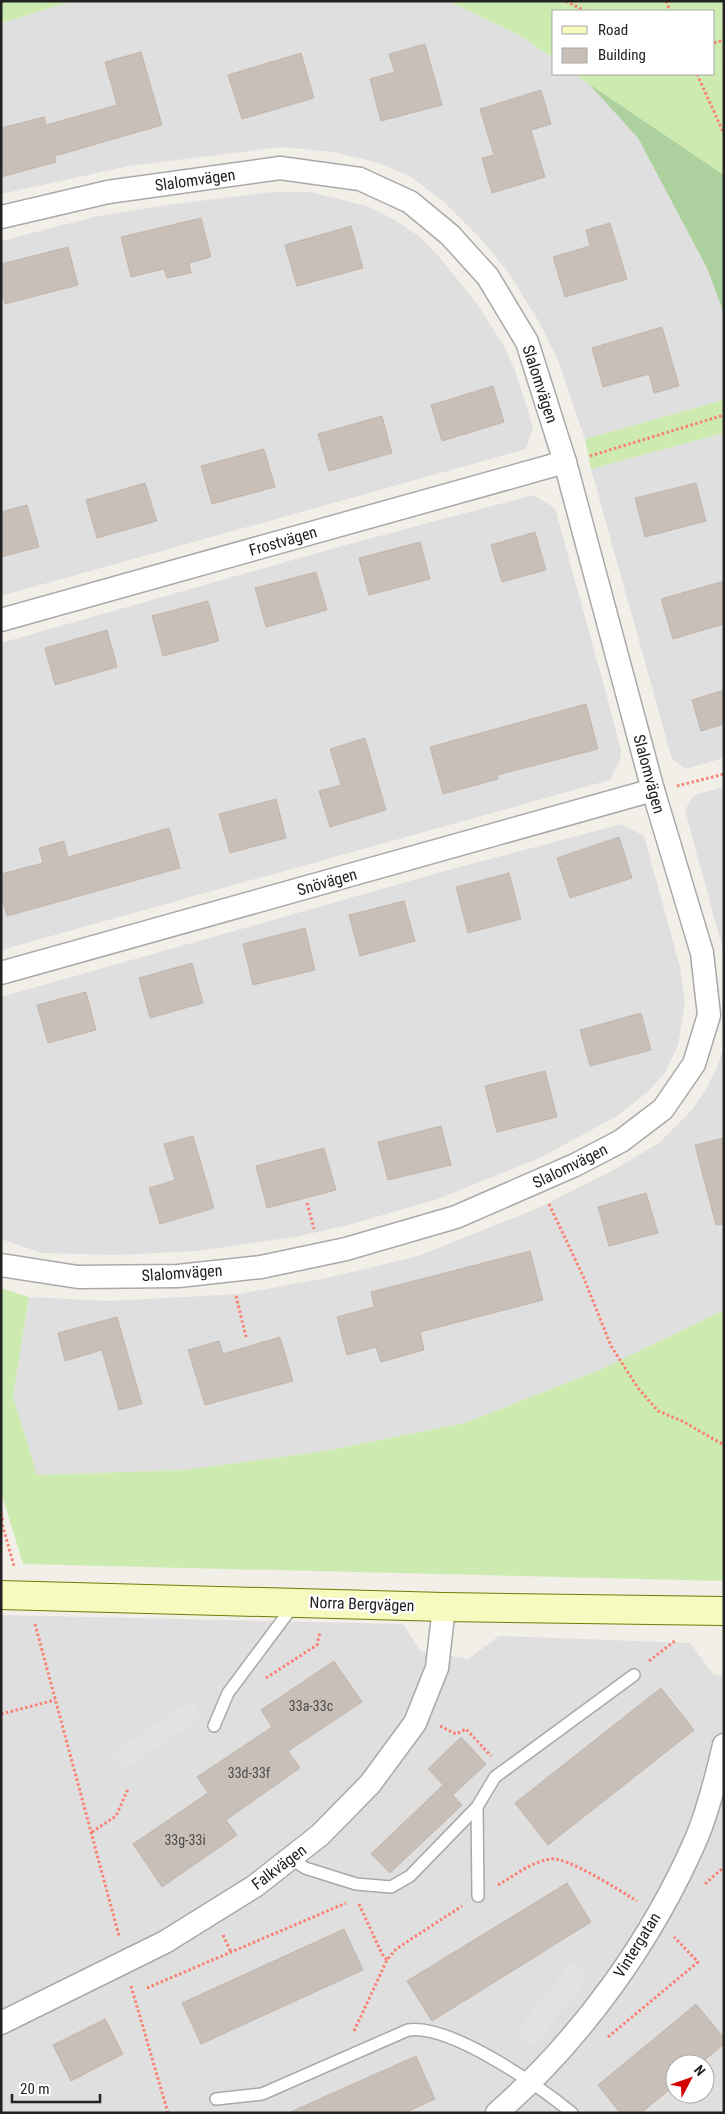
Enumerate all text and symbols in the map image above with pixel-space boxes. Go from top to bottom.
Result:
legend [552,10,715,75]
text: Road [598,21,628,39]
text: Building [598,46,646,64]
street label: Slalomvägen [154,165,236,195]
street label: Slalomvägen [518,343,562,425]
street label: Frostvägen [247,522,319,560]
street label: Slalomvägen [629,732,669,816]
street label: Snövägen [295,864,359,900]
street label: Slalomvägen [529,1140,611,1192]
street label: Slalomvägen [141,1261,223,1285]
street label: Norra Bergvägen [309,1593,415,1615]
house number: 33a-33c [289,1698,333,1714]
house number: 33d-33f [228,1765,271,1781]
house number: 33g-33i [164,1832,206,1848]
street label: Falkvägen [248,1840,310,1894]
street label: Vintergatan [610,1909,664,1981]
north arrow [665,2054,715,2104]
text: N [691,2062,709,2079]
scale bar [12,2072,100,2104]
text: 20 m [20,2080,50,2098]

